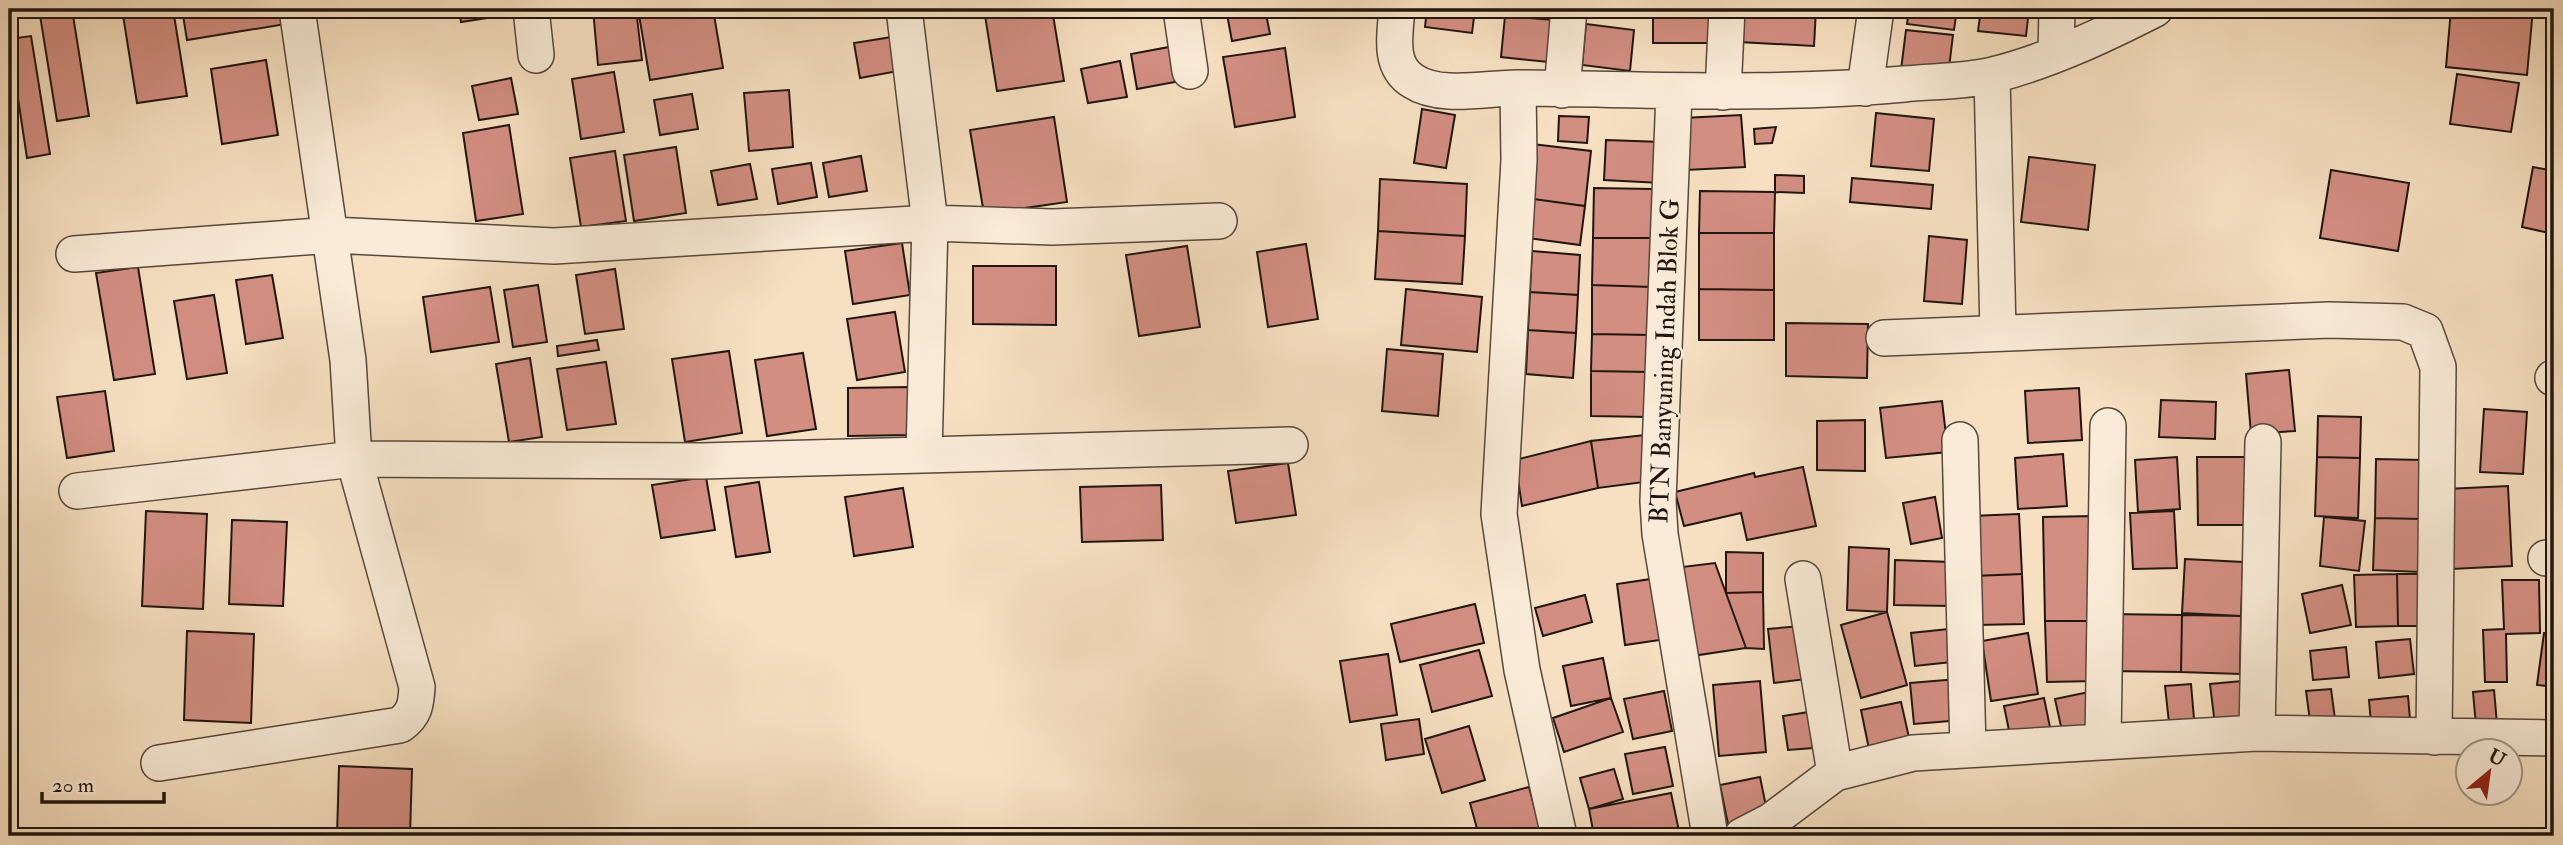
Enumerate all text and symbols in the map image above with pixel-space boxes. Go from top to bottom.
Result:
street label: BTN Banyuning Indah Blok G [1643,198,1687,524]
north arrow [2454,736,2524,806]
text: U [2484,744,2510,772]
scale bar [42,761,164,805]
text: 20 m [52,772,94,799]

